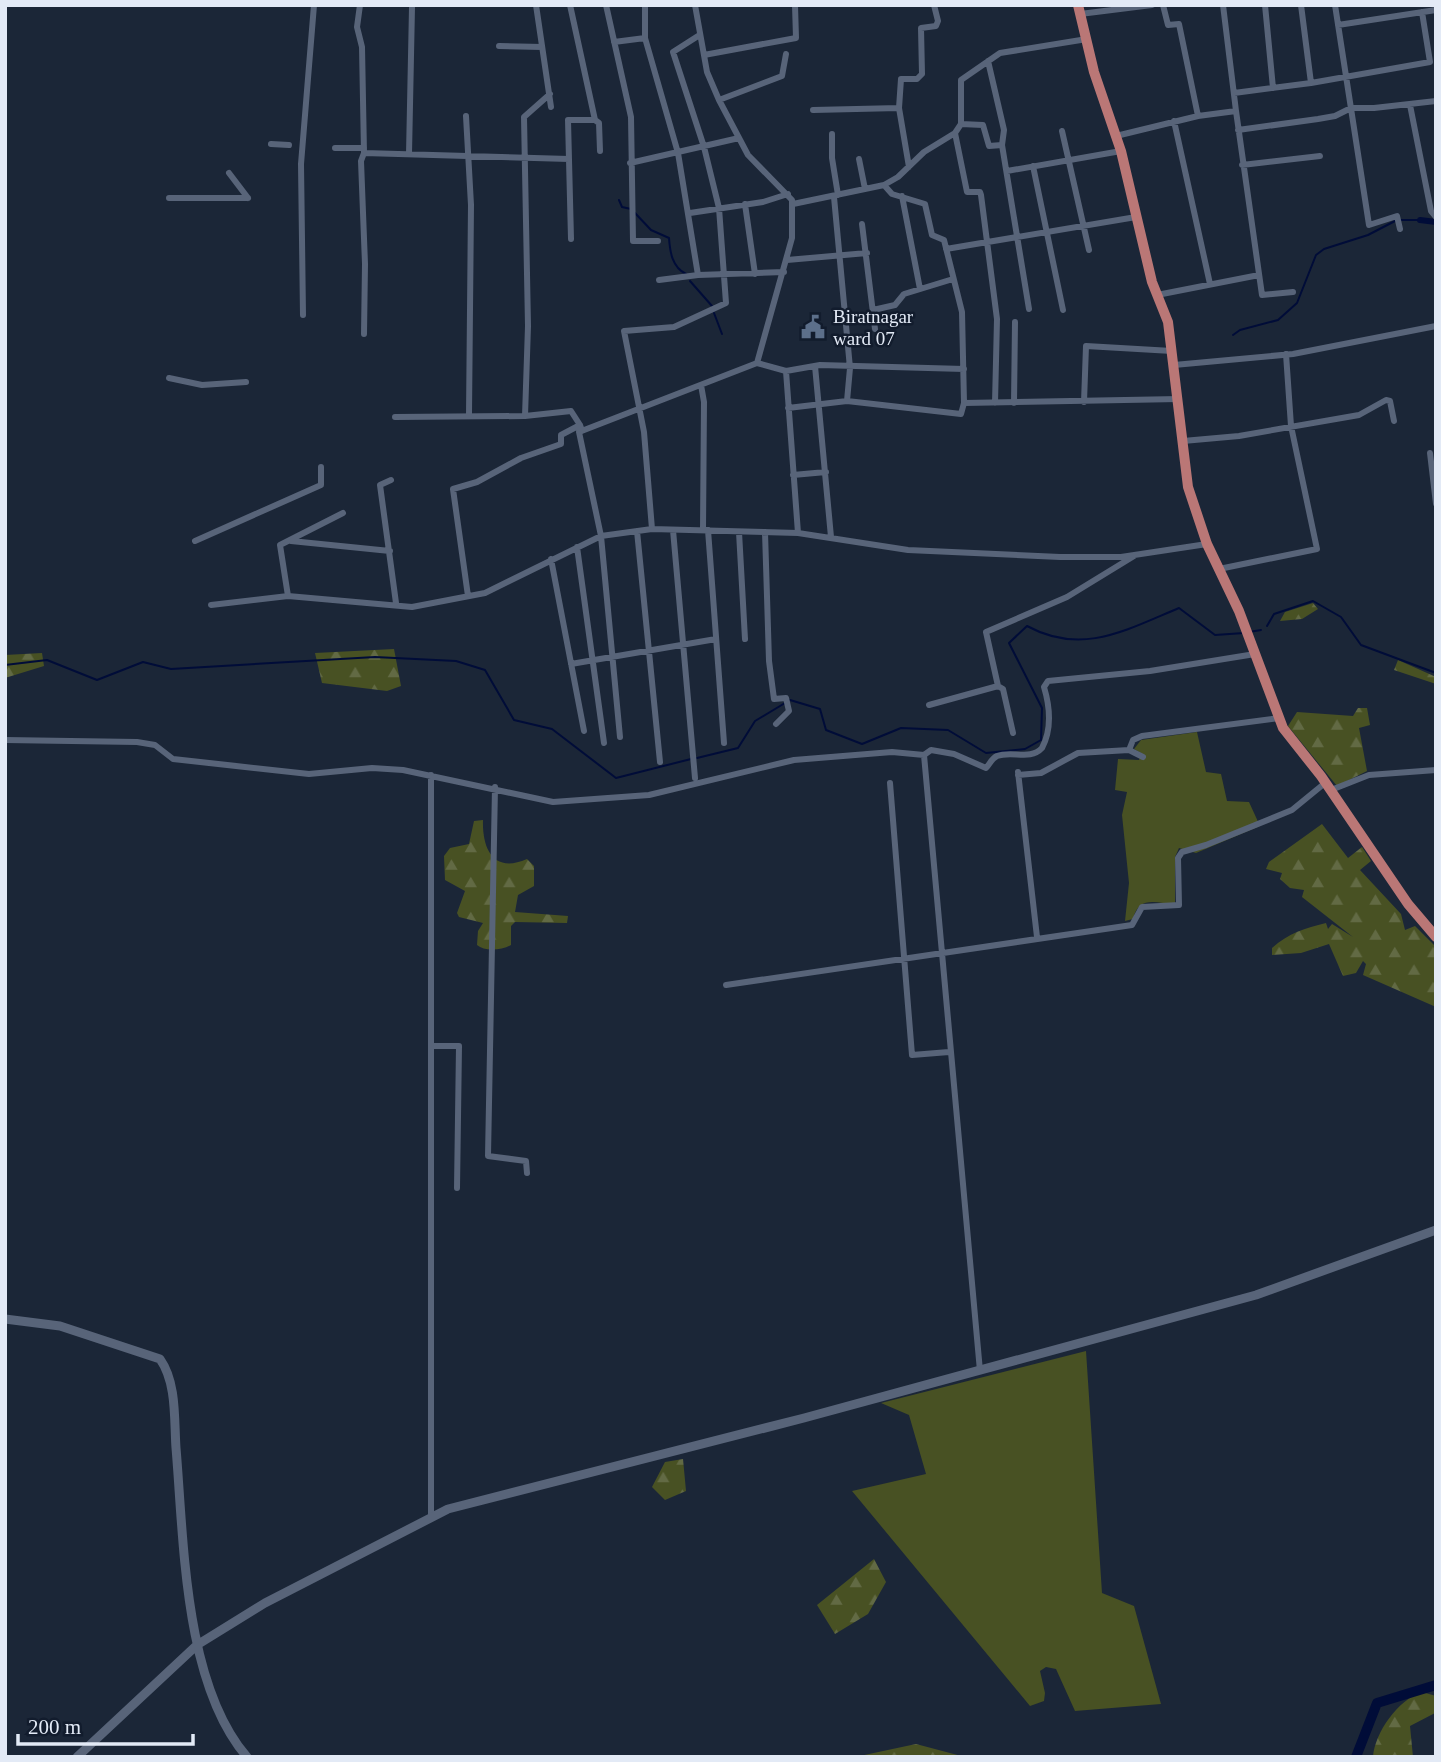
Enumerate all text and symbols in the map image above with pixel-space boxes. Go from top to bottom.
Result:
place label: Biratnagar ward 07 [833,306,914,349]
public building icon: Biratnagar ward 07 [799,313,827,341]
scale bar [18,1702,192,1746]
text: 200 m [28,1715,81,1739]

